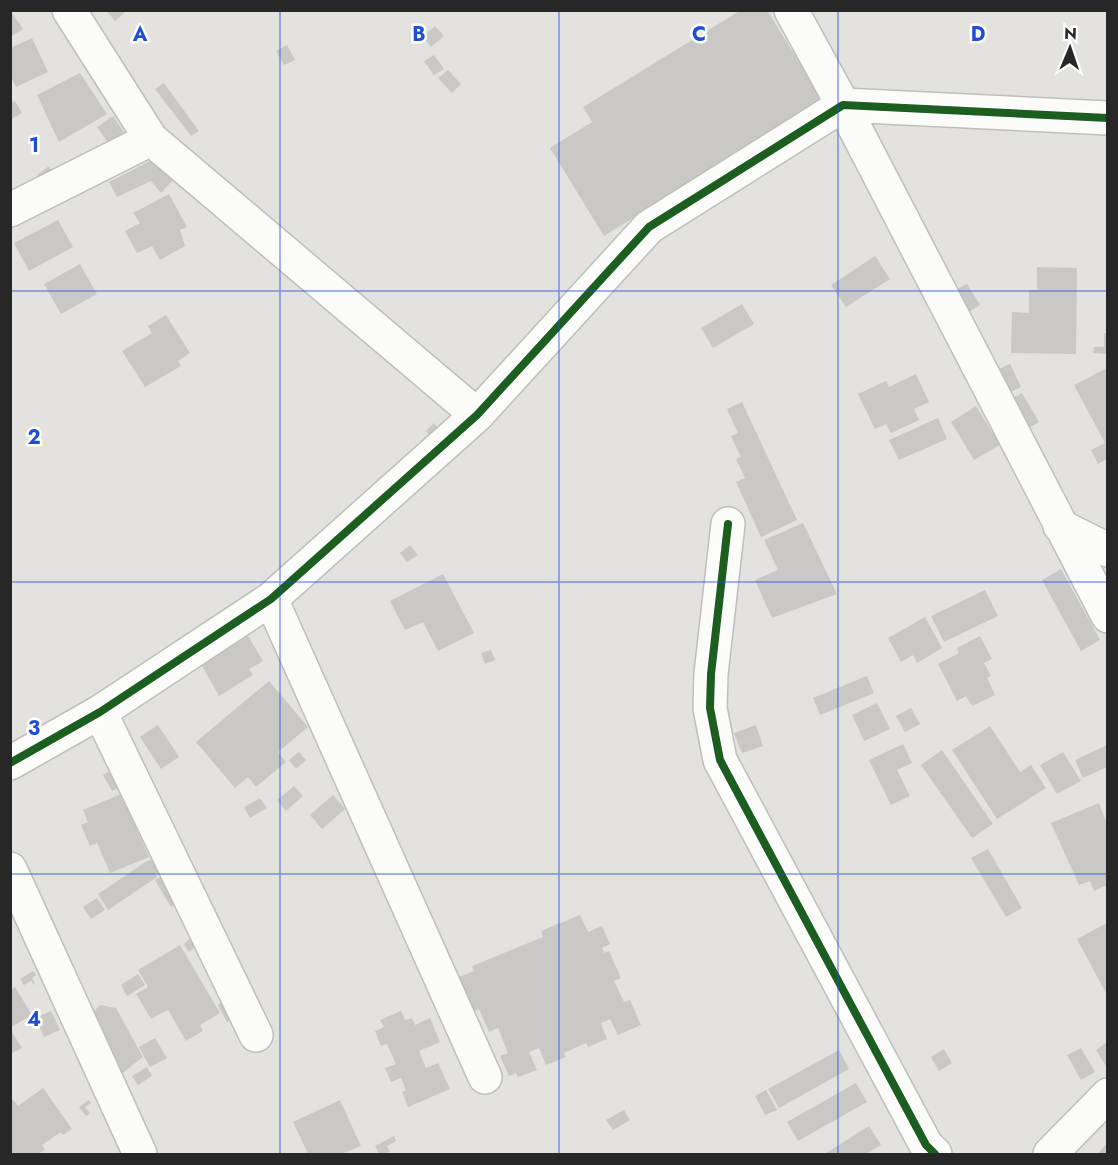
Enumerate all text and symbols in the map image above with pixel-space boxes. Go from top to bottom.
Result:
north arrow [1040,18,1100,78]
text: A [132,20,148,49]
text: B [412,20,426,49]
text: C [692,20,706,49]
text: D [971,20,985,49]
text: N [1064,22,1077,45]
text: 1 [29,131,39,160]
text: 2 [27,423,41,452]
text: 3 [28,714,40,743]
text: 4 [27,1005,41,1034]

